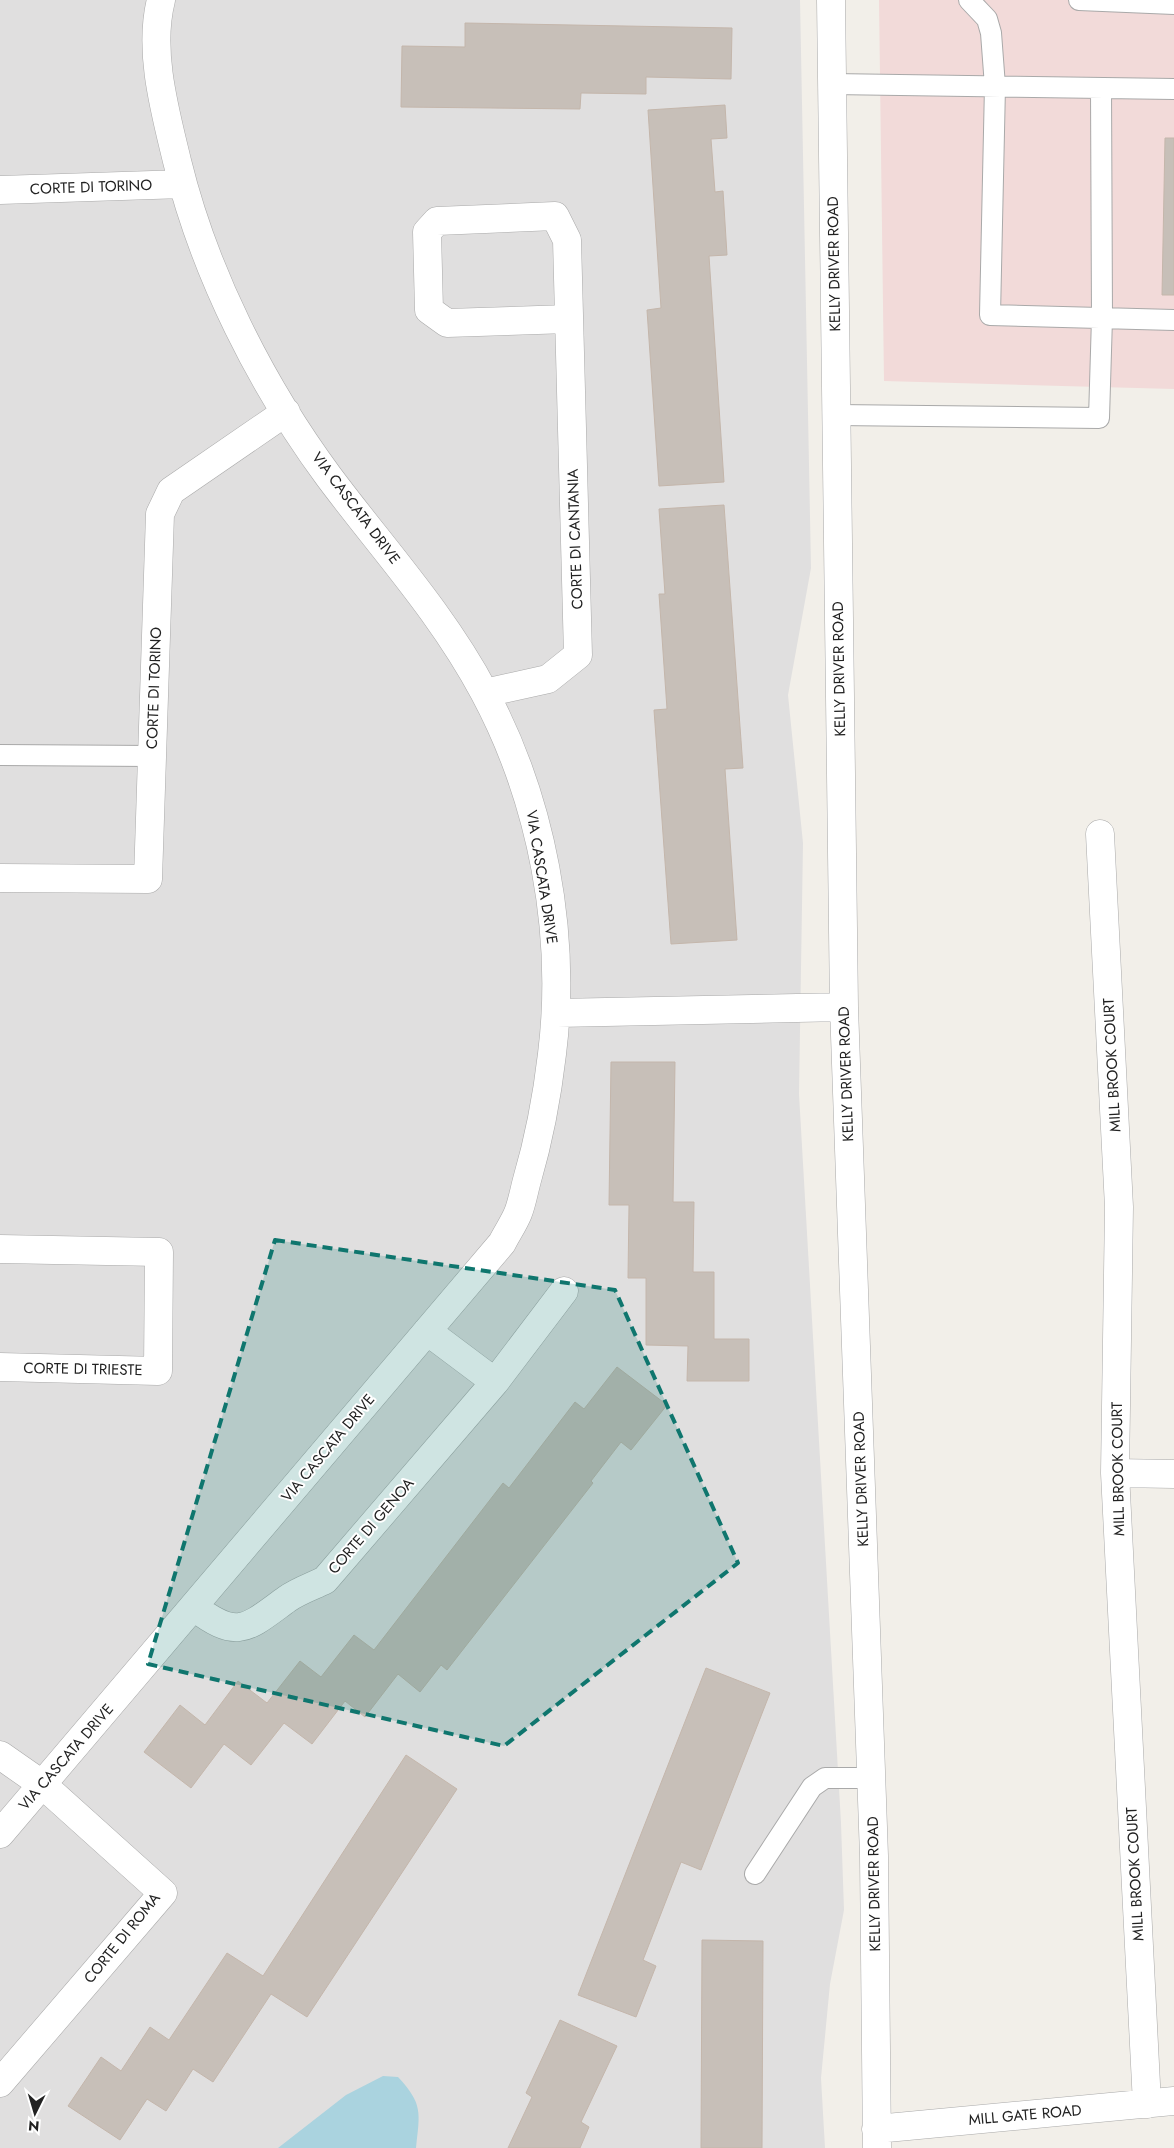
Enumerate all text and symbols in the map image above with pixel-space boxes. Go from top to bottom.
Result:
street label: CORTE DI TORINO [30,174,153,200]
street label: KELLY DRIVER ROAD [822,196,846,332]
street label: VIA CASCATA DRIVE [306,447,406,569]
street label: CORTE DI CANTANIA [562,468,588,610]
street label: KELLY DRIVER ROAD [827,601,851,737]
street label: CORTE DI TORINO [141,626,167,749]
street label: VIA CASCATA DRIVE [521,808,563,946]
street label: MILL BROOK COURT [1098,997,1126,1133]
street label: KELLY DRIVER ROAD [833,1006,859,1142]
street label: CORTE DI TRIESTE [23,1357,143,1381]
street label: VIA CASCATA DRIVE [276,1389,380,1507]
street label: MILL BROOK COURT [1106,1402,1130,1536]
street label: KELLY DRIVER ROAD [848,1411,874,1547]
street label: CORTE DI GENOA [323,1473,419,1579]
street label: VIA CASCATA DRIVE [13,1699,119,1815]
street label: MILL BROOK COURT [1121,1806,1149,1942]
street label: KELLY DRIVER ROAD [862,1816,886,1952]
street label: CORTE DI ROMA [79,1888,166,1988]
north arrow [10,2088,60,2138]
street label: MILL GATE ROAD [968,2099,1082,2131]
text: N [27,2116,40,2136]

